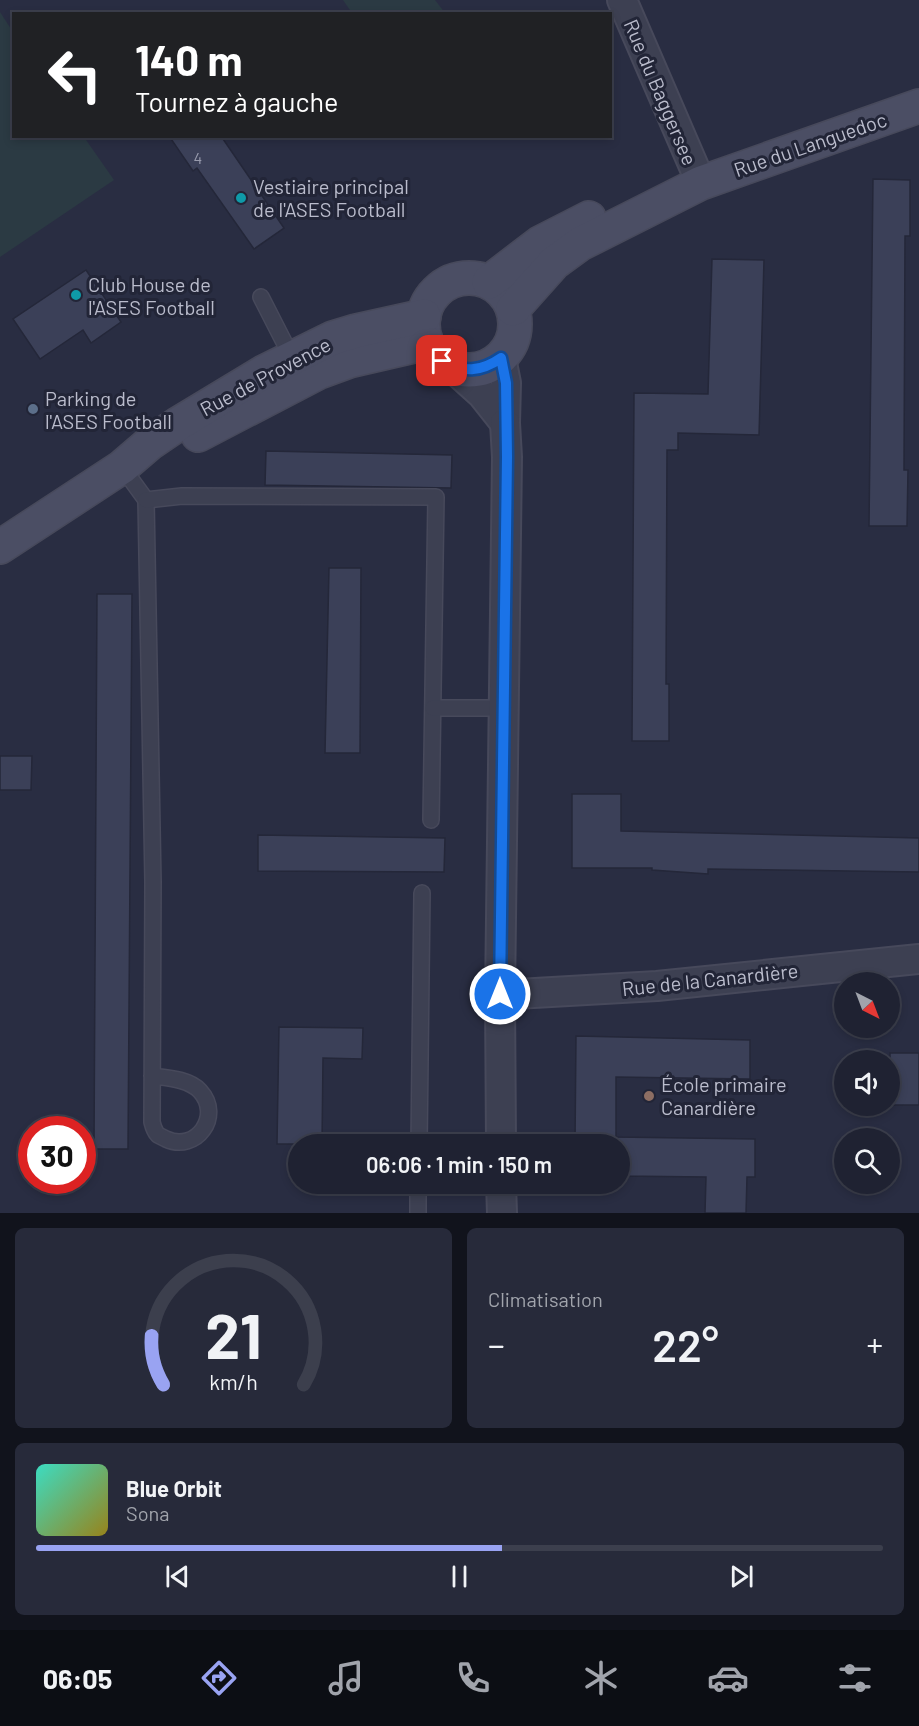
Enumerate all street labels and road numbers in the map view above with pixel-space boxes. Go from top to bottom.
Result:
street label: Rue du Baggersee [619,15,703,169]
street label: Rue du Languedoc [730,107,890,181]
street label: Rue de Provence [196,332,334,420]
street label: Rue de la Canardière [621,958,799,1000]

